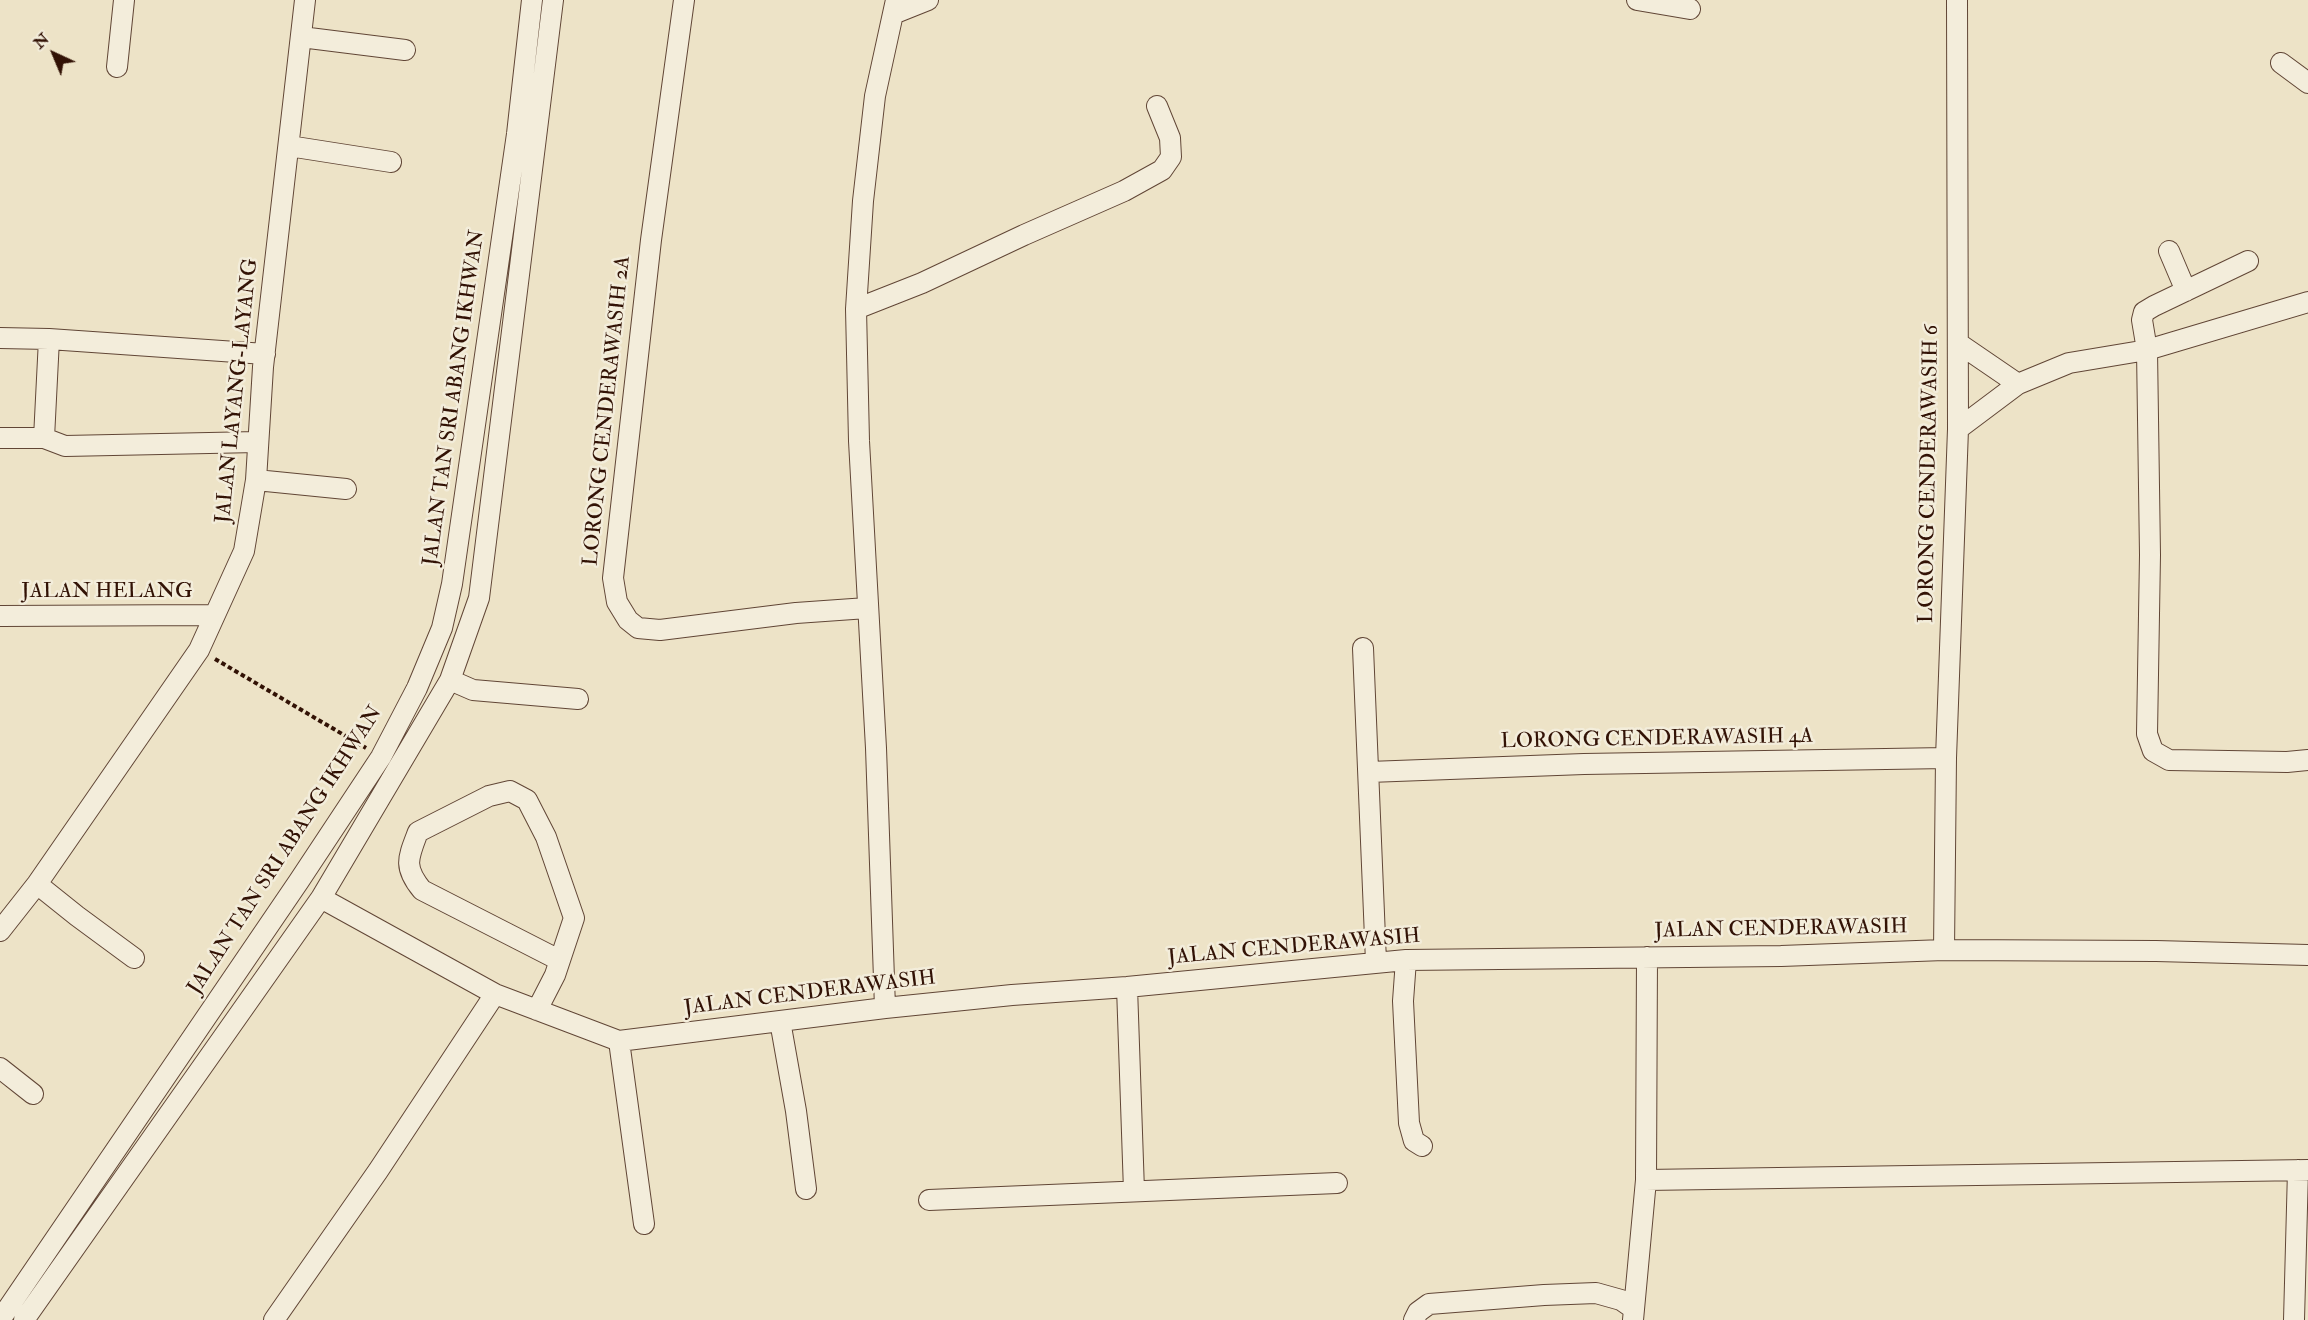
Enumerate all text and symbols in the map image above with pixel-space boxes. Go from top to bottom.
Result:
north arrow [24,24,84,84]
text: N [29,29,54,53]
street label: JALAN TAN SRI ABANG IKHWAN [419,228,491,568]
street label: LORONG CENDERAWASIH 2A [579,255,637,567]
street label: JALAN LAYANG-LAYANG [212,257,264,525]
street label: LORONG CENDERAWASIH 6 [1915,325,1945,623]
street label: JALAN HELANG [21,579,193,605]
street label: JALAN TAN SRI ABANG IKHWAN [183,702,389,1000]
street label: LORONG CENDERAWASIH 4A [1501,725,1813,755]
street label: JALAN CENDERAWASIH [1654,915,1908,945]
street label: JALAN CENDERAWASIH [1167,924,1421,972]
street label: JALAN CENDERAWASIH [683,966,937,1022]

